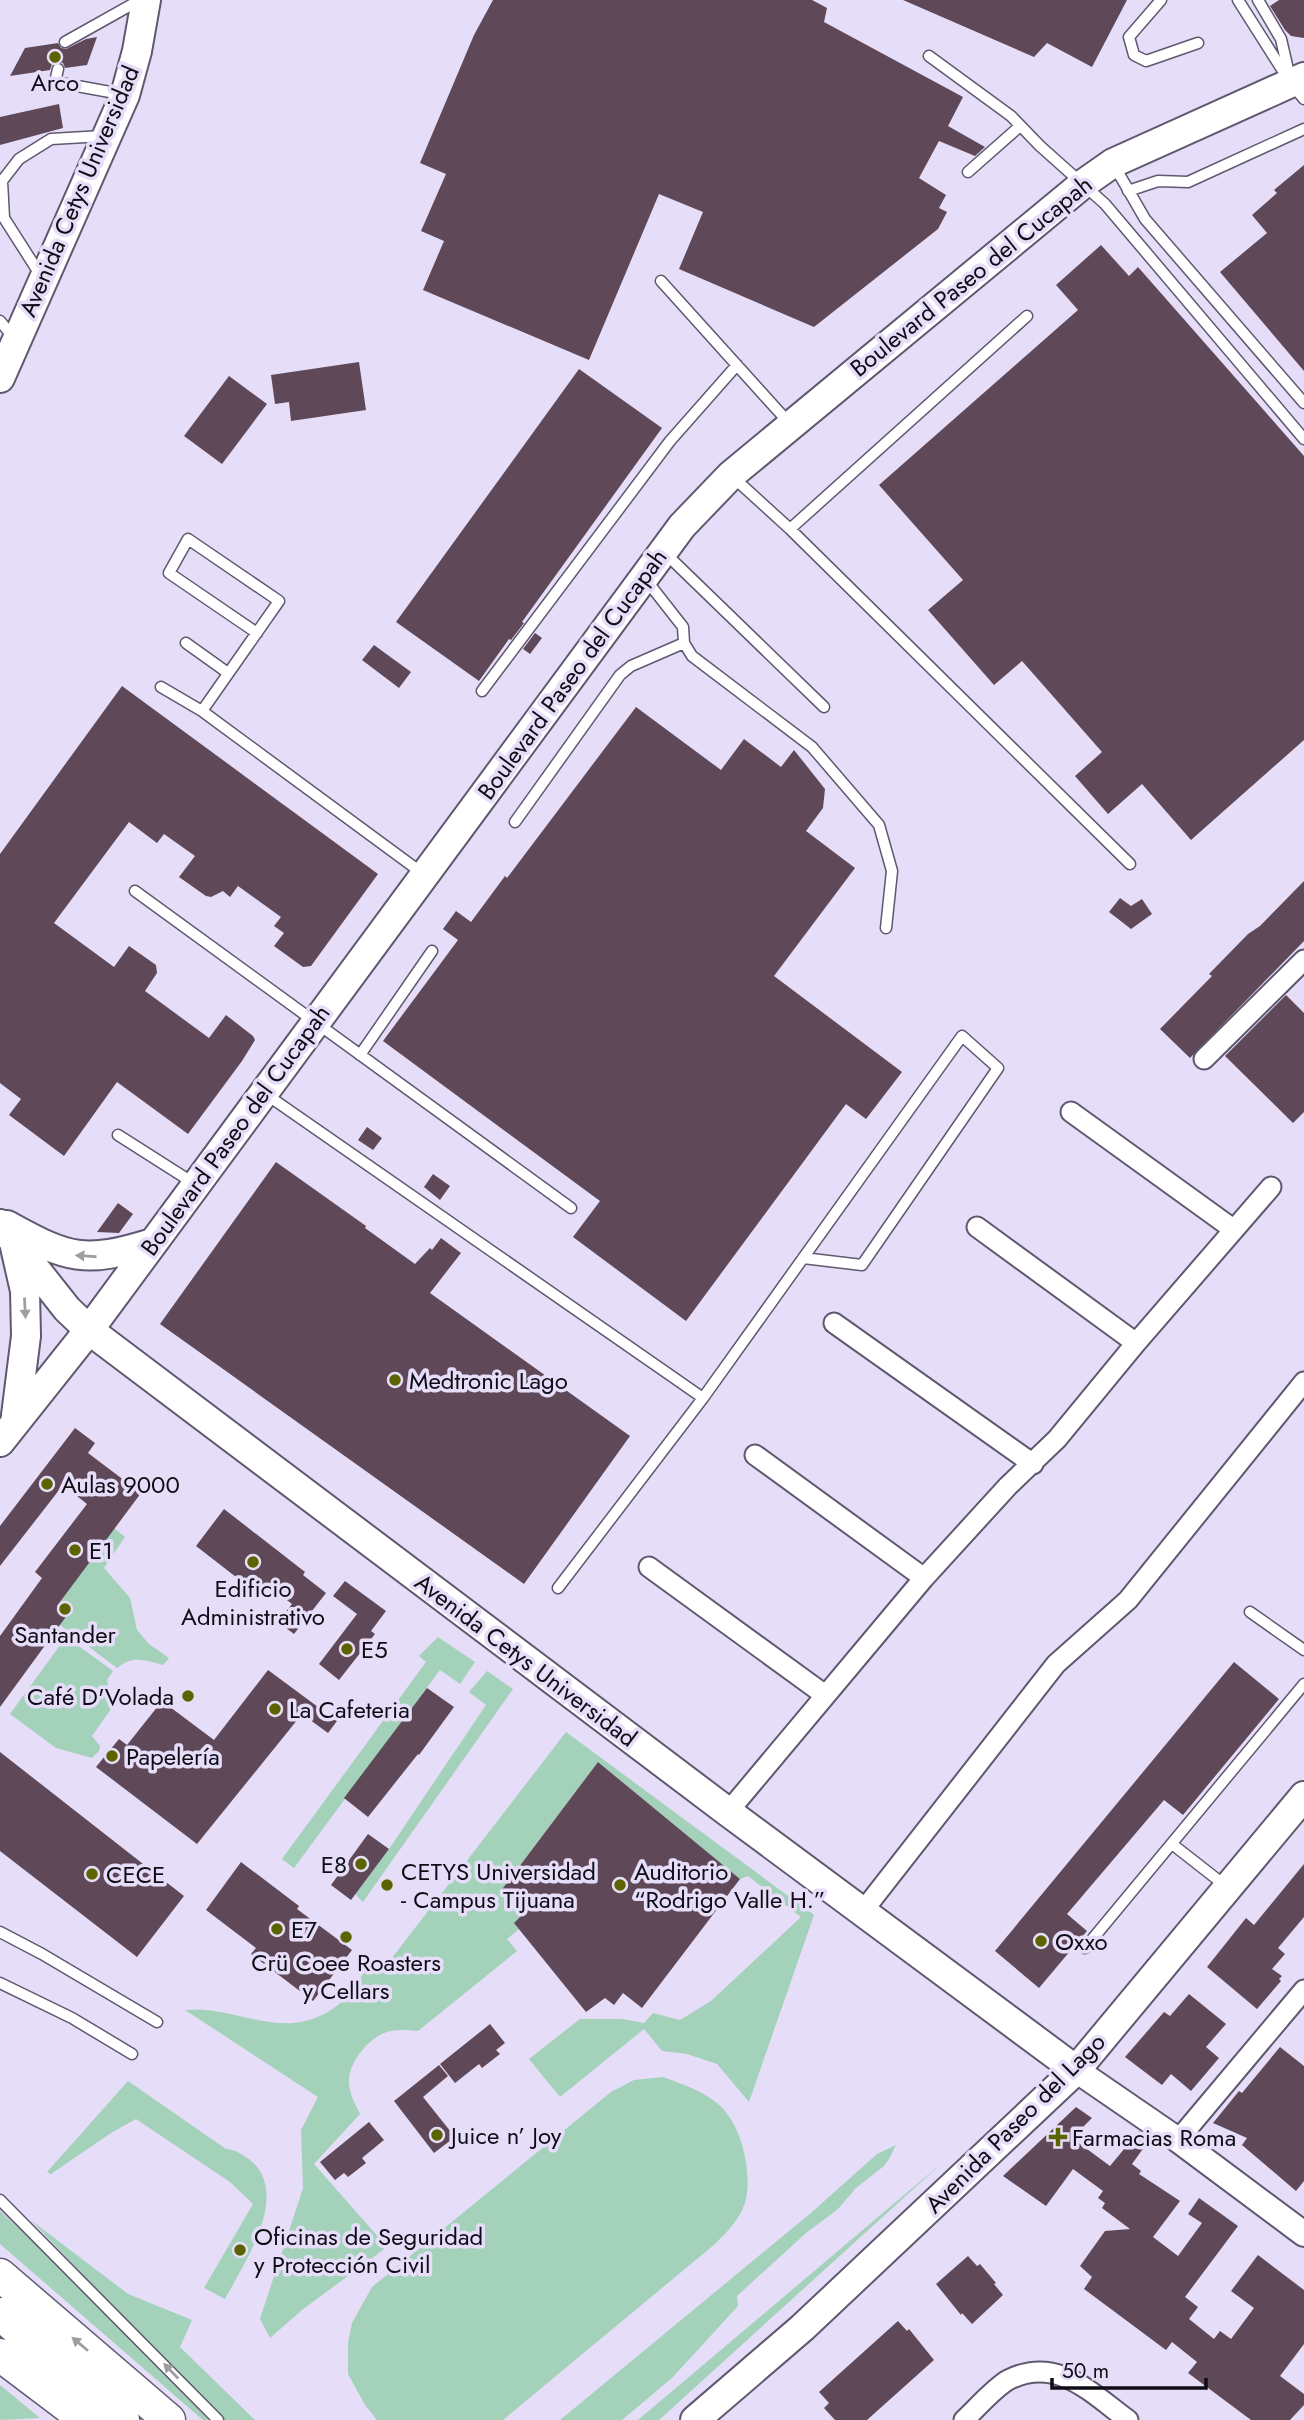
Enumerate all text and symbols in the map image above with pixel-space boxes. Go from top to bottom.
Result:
marker: Arco [47,49,63,65]
street label: Avenida Cetys Universidad [10,60,148,322]
place label: Arco [31,65,79,100]
street label: Boulevard Paseo del Cucapah [842,167,1100,385]
street label: Boulevard Paseo del Cucapah [469,541,675,807]
street label: Boulevard Paseo del Cucapah [132,997,338,1263]
one-way arrow [75,1250,97,1261]
one-way arrow [20,1297,31,1319]
place label: Medtronic Lago [409,1363,568,1398]
marker: Medtronic Lago [387,1372,403,1388]
place label: Aulas 9000 [61,1467,180,1502]
marker: Aulas 9000 [39,1476,55,1492]
place label: E1 [89,1533,113,1568]
marker: E1 [67,1542,83,1558]
marker: Edificio Administrativo [245,1554,261,1570]
street label: Avenida Cetys Universidad [408,1565,644,1755]
place label: Edificio Administrativo [181,1571,325,1634]
marker: Santander [57,1601,73,1617]
place label: Santander [14,1617,116,1652]
place label: E5 [361,1632,388,1667]
marker: E5 [339,1641,355,1657]
place label: Café D'Volada [27,1679,174,1714]
marker: Café D'Volada [180,1688,196,1704]
place label: La Cafeteria [289,1692,410,1727]
marker: La Cafeteria [267,1701,283,1717]
place label: Papelería [126,1739,220,1774]
marker: Papelería [104,1748,120,1764]
place label: E8 [321,1847,347,1882]
place label: CETYS Universidad - Campus Tijuana [401,1854,596,1917]
place label: Auditorio “Rodrigo Valle H.” [634,1854,825,1917]
marker: E8 [353,1856,369,1872]
place label: CECE [106,1857,165,1892]
marker: CECE [84,1866,100,1882]
marker: CETYS Universidad - Campus Tijuana [379,1877,395,1893]
marker: Auditorio “Rodrigo Valle H.” [612,1877,628,1893]
place label: E7 [291,1912,317,1947]
marker: E7 [269,1921,285,1937]
place label: Oxxo [1055,1924,1108,1959]
marker: Crü Coee Roasters y Cellars [338,1929,354,1945]
marker: Oxxo [1033,1933,1049,1949]
place label: Crü Coee Roasters y Cellars [251,1945,441,2008]
street label: Avenida Paseo del Lago [917,2025,1113,2221]
place label: Juice n’ Joy [448,2118,562,2153]
place label: Farmacias Roma [1072,2120,1236,2155]
marker: Juice n’ Joy [429,2127,445,2143]
marker: Farmacias Roma [1050,2129,1066,2145]
place label: Oficinas de Seguridad y Protección Civil [254,2219,483,2282]
marker: Oficinas de Seguridad y Protección Civil [232,2242,248,2258]
one-way arrow [71,2337,88,2352]
scale bar [1052,2346,1206,2390]
text: 50 m [1062,2356,1109,2386]
one-way arrow [163,2363,179,2380]

